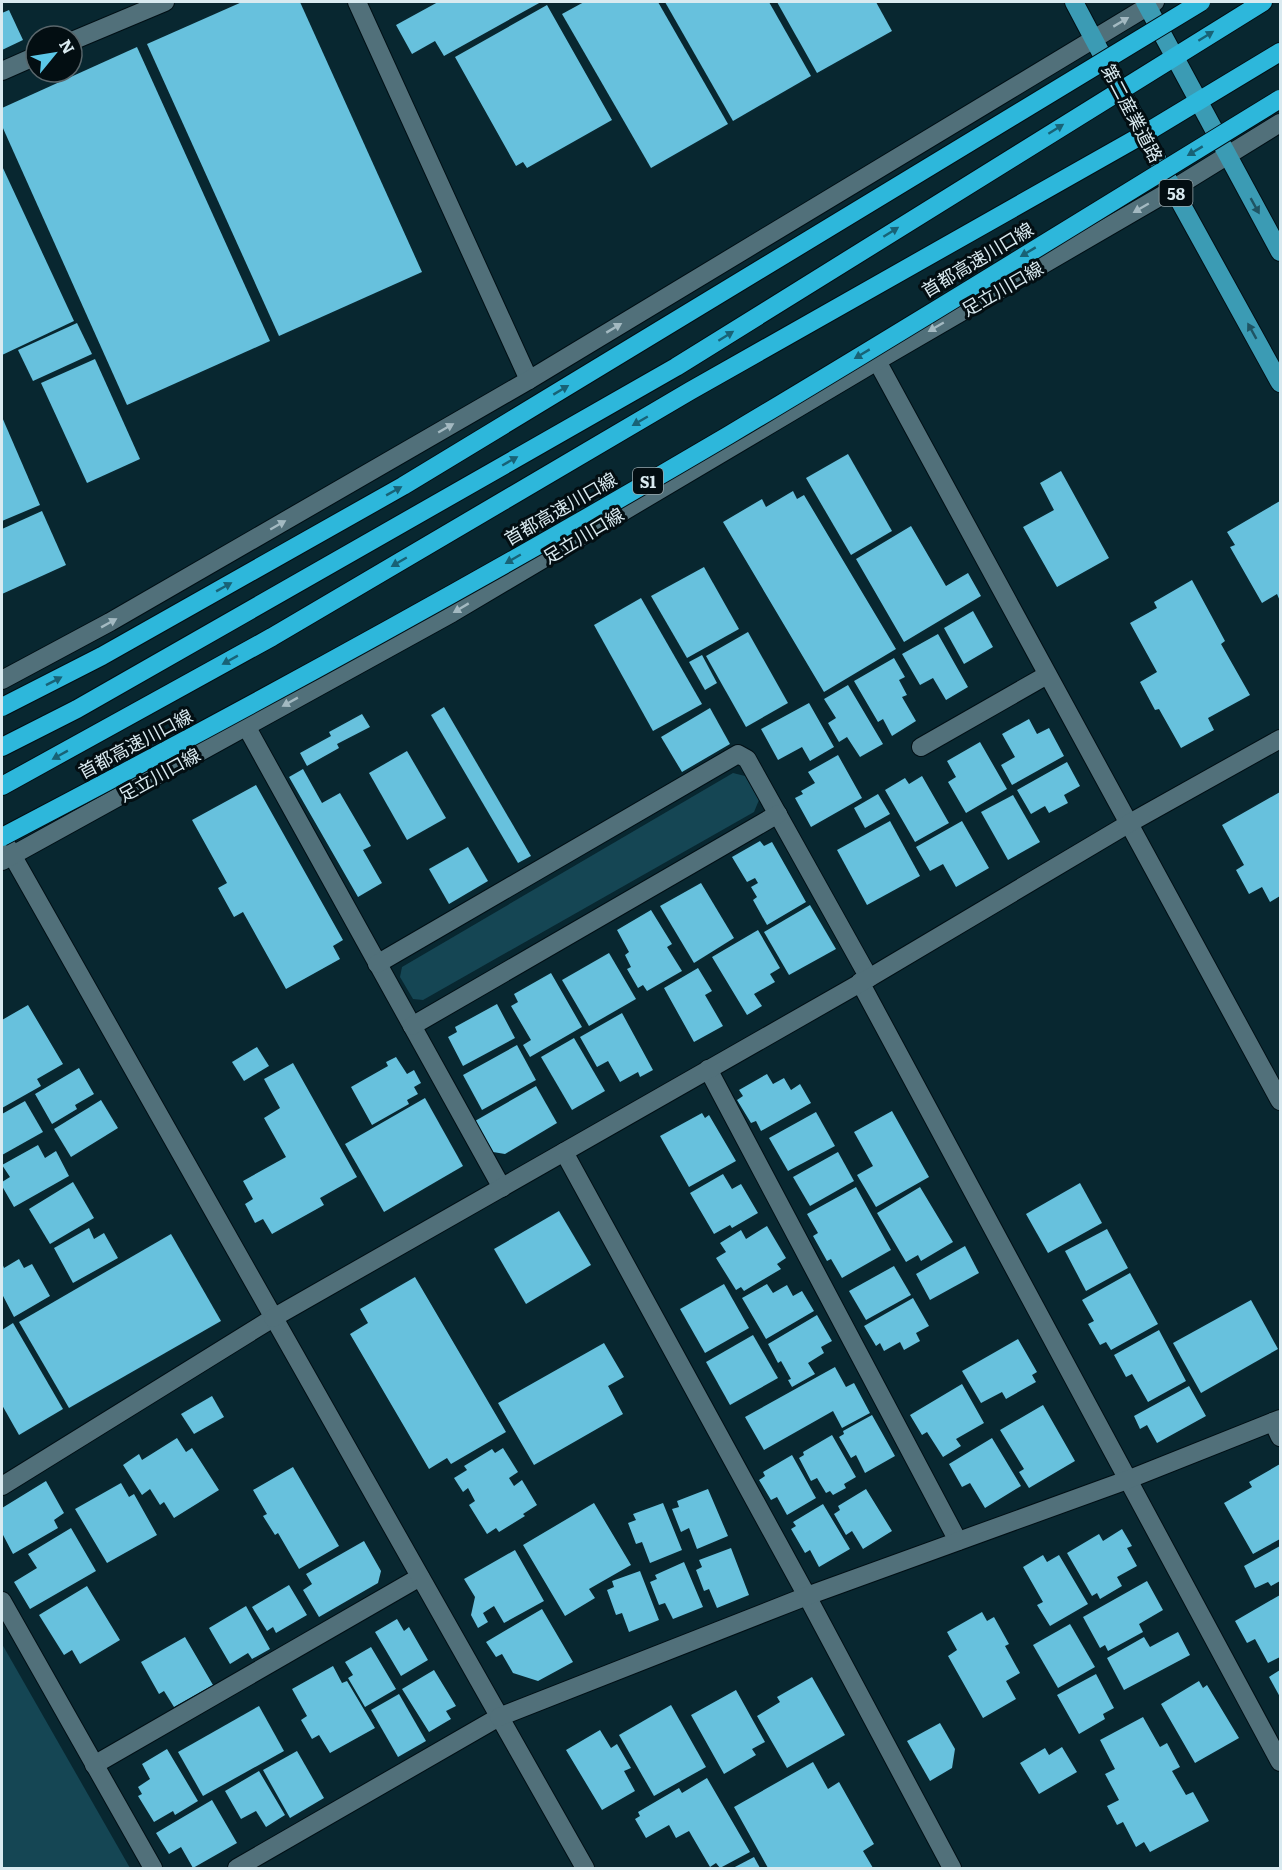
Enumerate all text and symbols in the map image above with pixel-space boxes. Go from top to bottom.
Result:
one-way arrow [1113,17,1129,28]
north arrow [24,24,84,84]
one-way arrow [1198,31,1214,42]
text: N [54,34,82,58]
street label: 第二産業道路 [1096,59,1170,167]
one-way arrow [1048,123,1064,134]
one-way arrow [1187,145,1203,156]
road number: 58 [1160,180,1192,206]
one-way arrow [1250,198,1260,215]
one-way arrow [1133,202,1149,213]
street label: 首都高速川口線 [916,215,1038,303]
one-way arrow [883,227,899,238]
one-way arrow [1020,247,1036,258]
street label: 足立川口線 [956,254,1048,322]
one-way arrow [928,321,944,332]
one-way arrow [606,323,622,334]
one-way arrow [1247,323,1257,340]
one-way arrow [717,330,734,341]
one-way arrow [854,348,870,359]
one-way arrow [553,384,569,395]
one-way arrow [631,416,648,426]
one-way arrow [438,423,455,433]
one-way arrow [502,456,519,466]
street label: 首都高速川口線 [499,465,621,551]
road number: S1 [633,468,663,494]
one-way arrow [386,486,403,496]
street label: 足立川口線 [537,500,629,570]
one-way arrow [270,520,286,531]
one-way arrow [504,554,521,564]
one-way arrow [391,557,407,568]
one-way arrow [216,581,232,592]
one-way arrow [453,602,469,613]
one-way arrow [101,618,118,628]
one-way arrow [222,655,239,665]
one-way arrow [45,676,62,685]
one-way arrow [281,697,298,707]
street label: 首都高速川口線 [73,702,197,784]
street label: 足立川口線 [113,740,205,808]
one-way arrow [52,749,68,760]

